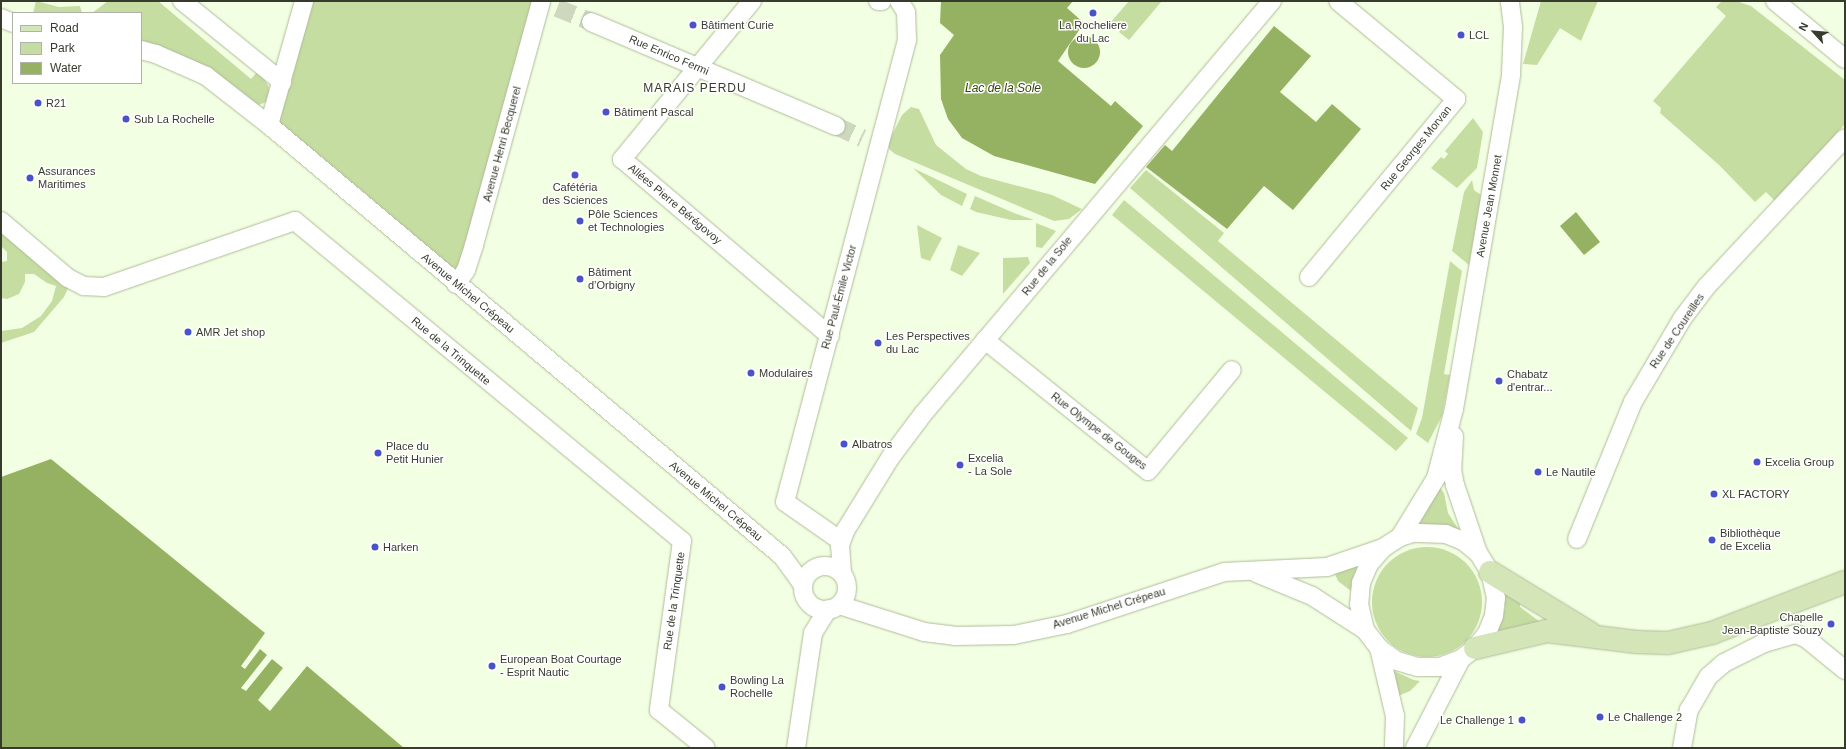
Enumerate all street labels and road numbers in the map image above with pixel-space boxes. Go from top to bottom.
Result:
street label: Rue Enrico Fermi [627,32,711,78]
street label: Avenue Henri Becquerel [480,85,524,203]
street label: Rue Georges Morvan [1378,103,1454,193]
street label: Avenue Jean Monnet [1473,154,1505,258]
street label: Allées Pierre Bérégovoy [626,161,724,247]
street label: Rue de la Sole [1019,234,1075,298]
street label: Rue Paul-Émile Victor [819,243,859,351]
street label: Avenue Michel Crépeau [419,250,517,336]
street label: Rue de Coureilles [1647,291,1707,371]
street label: Rue de la Trinquette [409,314,493,388]
street label: Rue Olympe de Gouges [1048,389,1150,473]
street label: Avenue Michel Crépeau [667,458,765,544]
street label: Rue de la Trinquette [661,551,687,651]
street label: Avenue Michel Crépeau [1051,585,1167,631]

